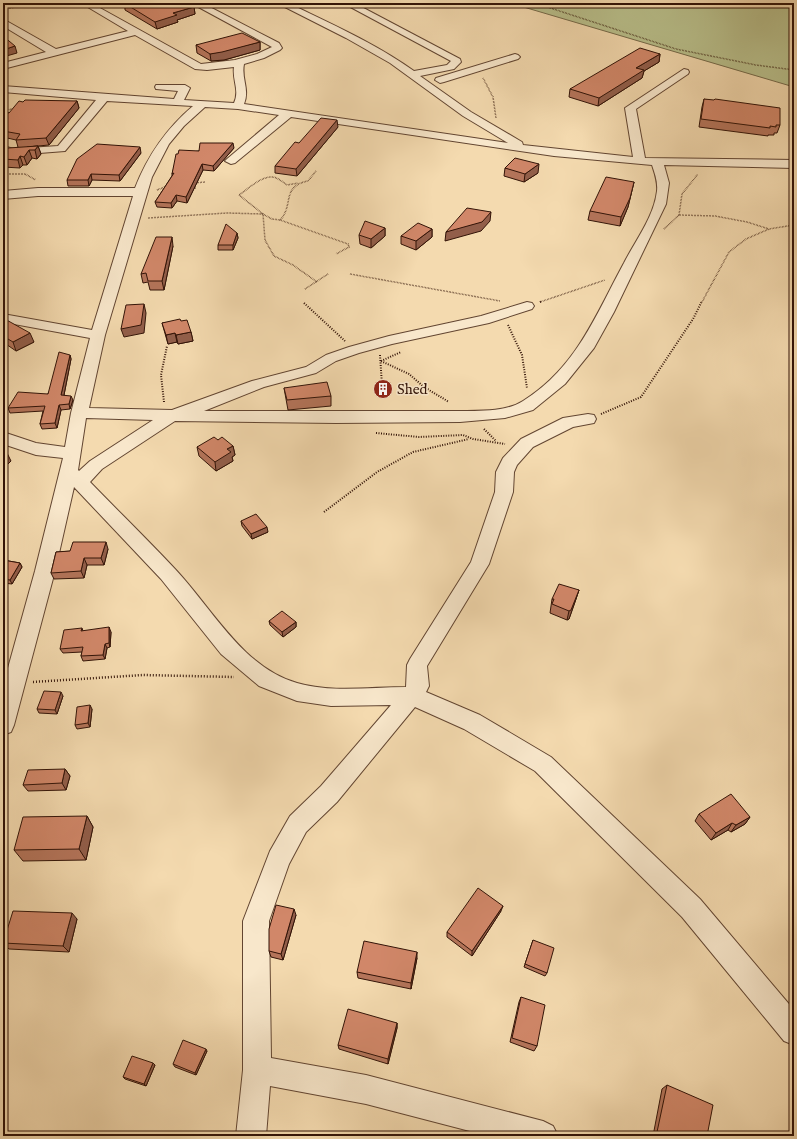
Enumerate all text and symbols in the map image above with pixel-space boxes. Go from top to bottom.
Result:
building icon: Shed [372,378,394,400]
place label: Shed [397,380,429,399]

